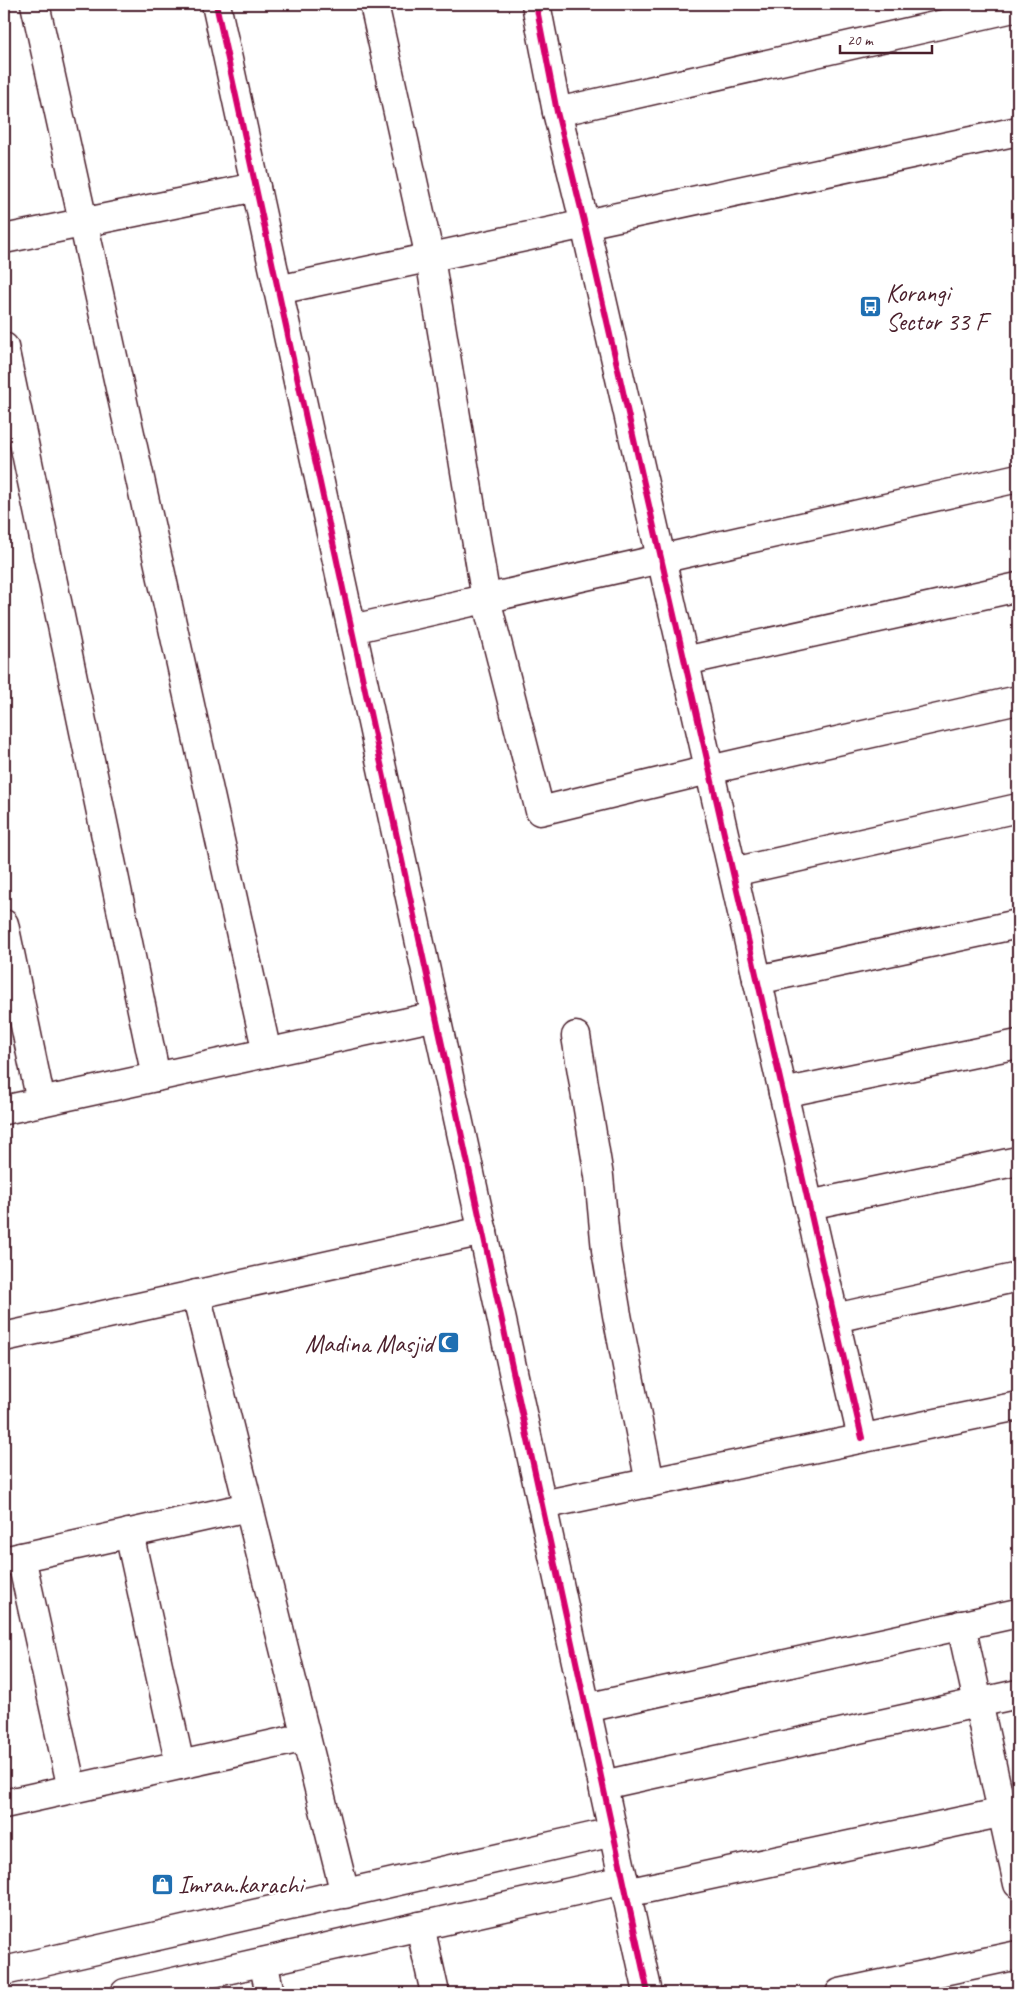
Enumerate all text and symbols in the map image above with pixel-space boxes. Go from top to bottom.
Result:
scale bar [840,22,932,54]
text: 20 m [847,31,874,50]
place label: Korangi Sector 33 F [886,277,992,338]
bus stop icon: Korangi Sector 33 F [858,294,882,318]
place label: Madina Masjid [305,1328,437,1360]
mosque icon: Madina Masjid [437,1331,461,1355]
place label: Imran.karachi [178,1869,306,1901]
shop icon: Imran.karachi [150,1872,174,1896]

